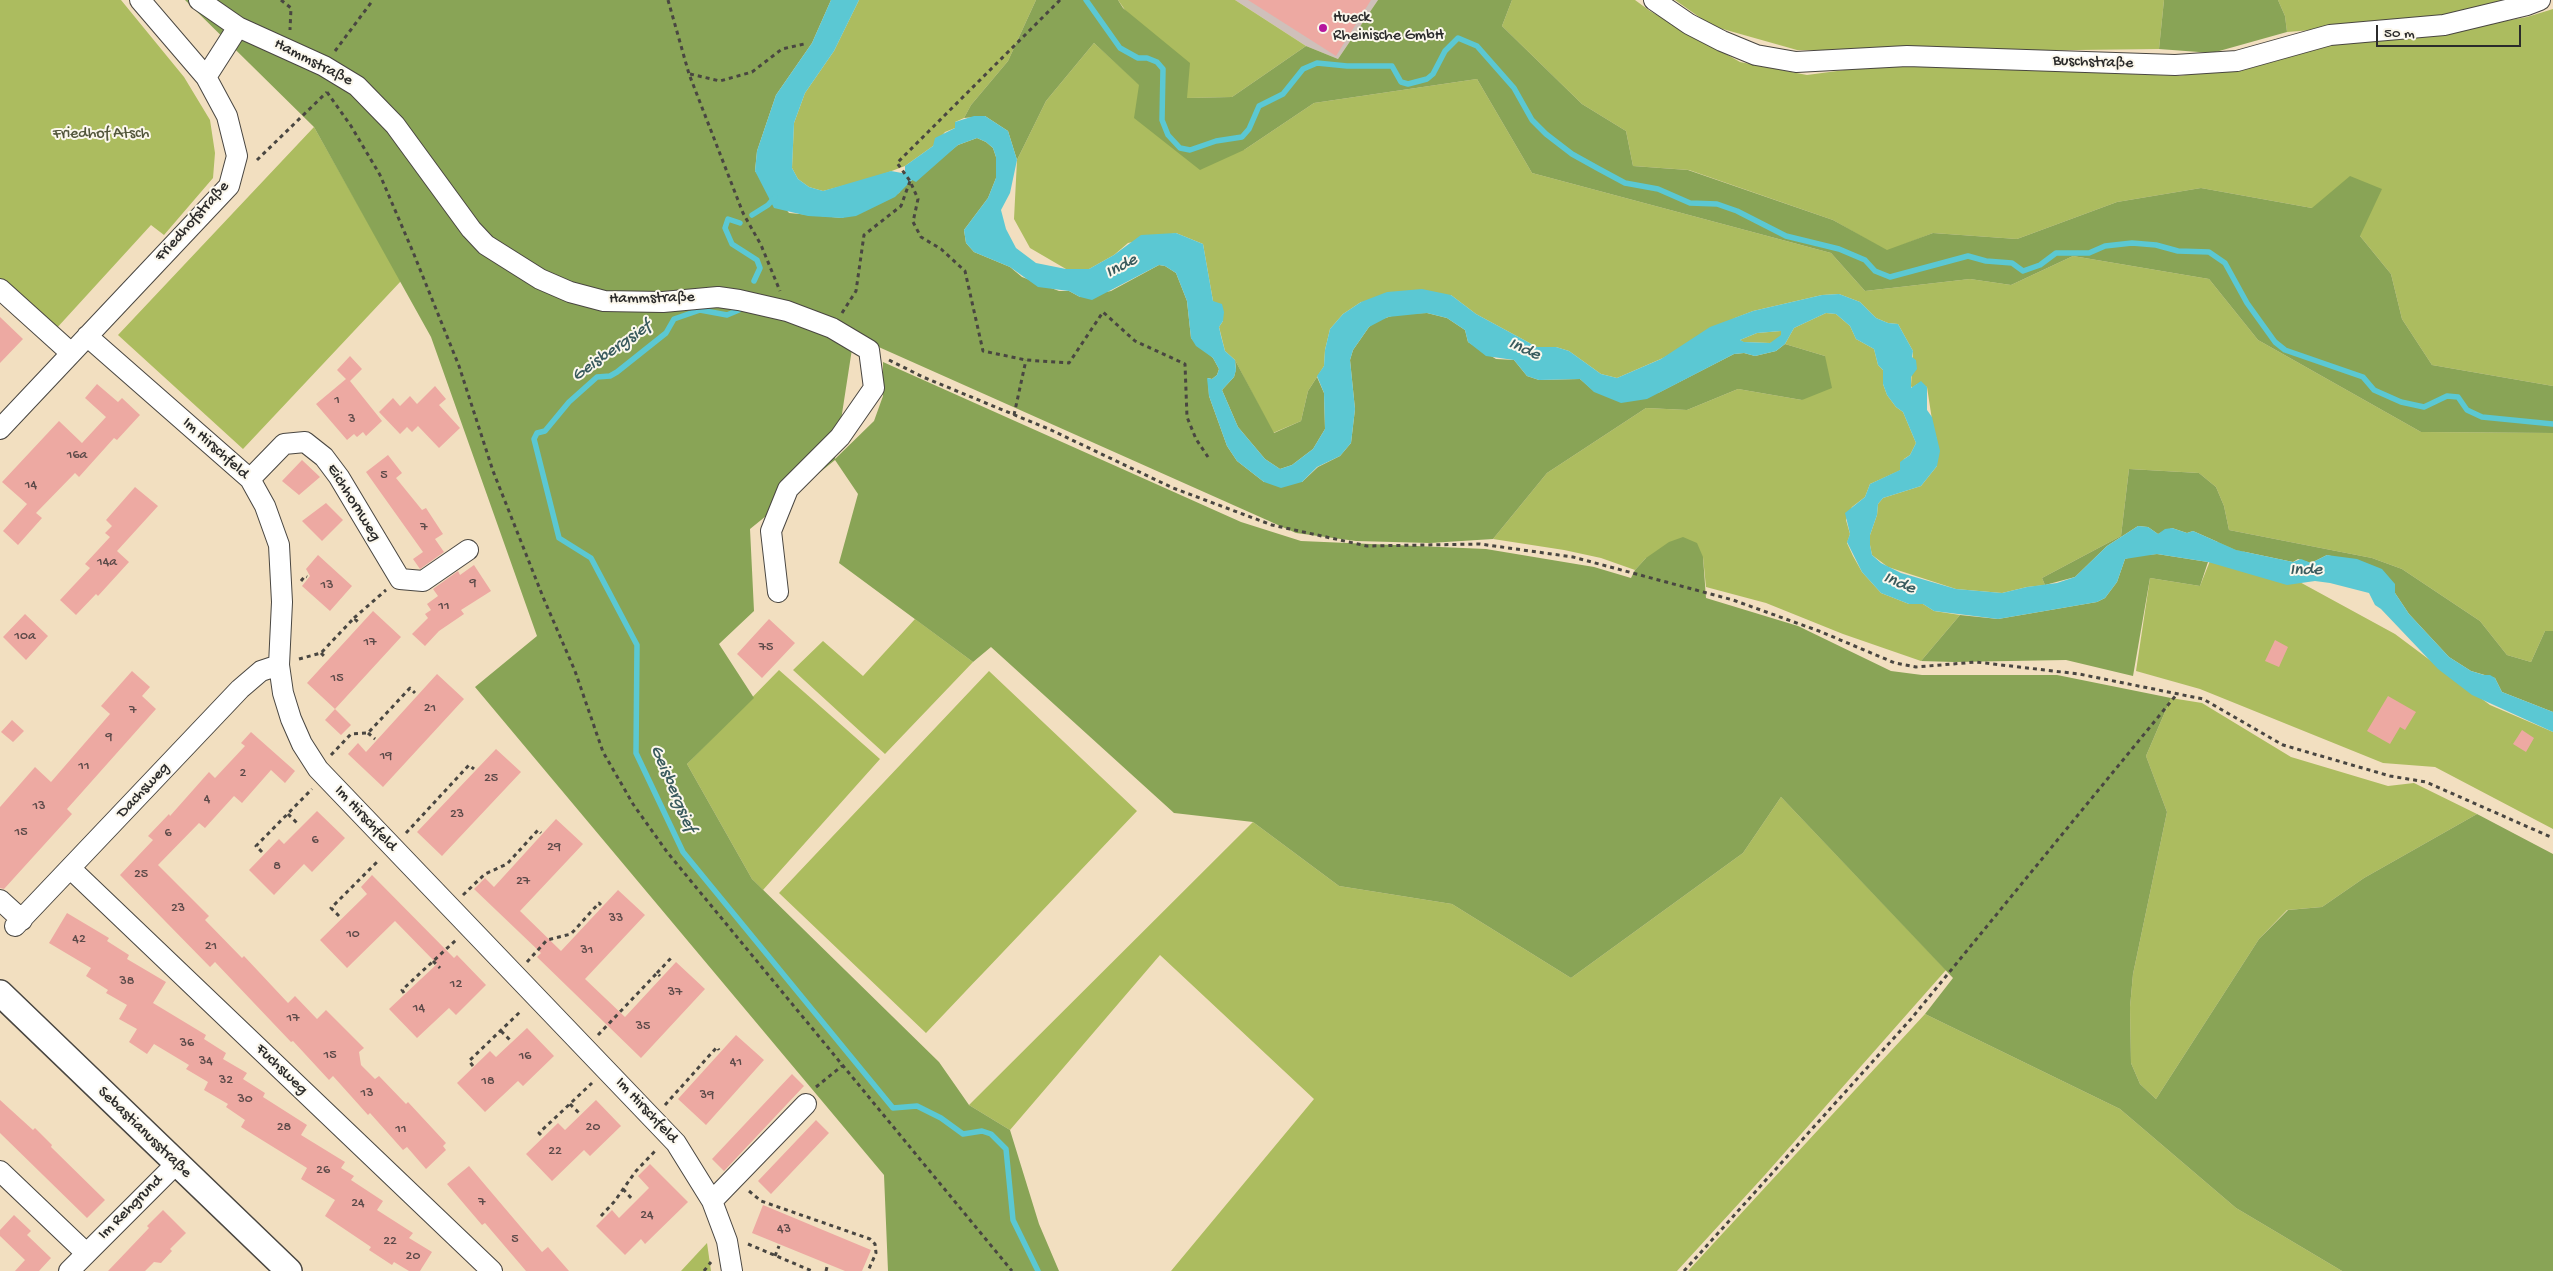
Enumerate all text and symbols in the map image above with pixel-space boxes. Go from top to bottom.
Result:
place label: Hueck Rheinische GmbH [1333,9,1444,47]
scale bar [2378,15,2523,47]
marker: Hueck Rheinische GmbH [1317,22,1329,34]
text: 50 m [2384,25,2415,43]
street label: Hammstraße [270,35,356,91]
street label: Buschstraße [2052,52,2134,74]
park label: Friedhof Atsch [53,125,149,145]
street label: Friedhofstraße [152,178,234,266]
water label: Inde [1102,250,1142,284]
street label: Hammstraße [609,289,695,309]
water label: Geisbergsief [568,317,656,387]
water label: Inde [1505,333,1543,367]
house number: 1 [334,393,340,409]
house number: 3 [348,412,356,428]
street label: Im Hirschfeld [178,414,252,484]
house number: 16a [67,448,87,464]
street label: Eichhornweg [322,461,384,545]
house number: 5 [380,468,388,484]
house number: 14 [25,478,37,494]
house number: 7 [420,520,428,536]
house number: 14a [97,555,117,571]
water label: Inde [2289,560,2323,582]
water label: Inde [1880,568,1918,600]
house number: 9 [469,576,477,592]
house number: 13 [321,578,333,594]
house number: 11 [438,599,450,615]
house number: 10a [14,629,36,645]
house number: 17 [364,635,376,651]
house number: 75 [759,640,773,656]
house number: 15 [330,671,344,687]
house number: 21 [424,701,436,717]
house number: 7 [129,703,137,719]
house number: 9 [105,730,113,746]
water label: Geisbergsief [644,742,700,836]
house number: 19 [380,749,392,765]
house number: 11 [78,759,90,775]
street label: Dachsweg [113,759,175,823]
house number: 2 [240,766,246,782]
house number: 25 [484,771,498,787]
street label: Im Hirschfeld [330,782,400,856]
house number: 4 [204,792,210,808]
house number: 13 [33,799,45,815]
house number: 23 [450,807,464,823]
house number: 15 [14,825,28,841]
house number: 6 [164,826,172,842]
house number: 6 [311,833,319,849]
house number: 29 [547,840,561,856]
house number: 8 [273,859,281,875]
house number: 25 [134,867,148,883]
house number: 27 [516,874,530,890]
house number: 23 [171,901,185,917]
house number: 33 [609,911,623,927]
house number: 10 [346,927,360,943]
house number: 42 [72,932,86,948]
house number: 21 [205,939,217,955]
house number: 31 [581,943,593,959]
house number: 38 [120,974,134,990]
house number: 12 [450,977,462,993]
house number: 37 [668,985,682,1001]
house number: 14 [413,1001,425,1017]
house number: 17 [287,1011,299,1027]
house number: 35 [636,1019,650,1035]
house number: 36 [180,1036,194,1052]
street label: Fuchsweg [251,1040,311,1100]
house number: 15 [323,1048,337,1064]
house number: 16 [519,1049,531,1065]
house number: 34 [199,1054,213,1070]
house number: 41 [730,1055,742,1071]
house number: 32 [219,1073,233,1089]
house number: 18 [481,1074,495,1090]
street label: Im Hirschfeld [611,1074,681,1148]
street label: Sebastianusstraße [93,1083,195,1183]
house number: 13 [361,1086,373,1102]
house number: 39 [700,1088,714,1104]
house number: 30 [237,1092,253,1108]
house number: 28 [277,1120,291,1136]
house number: 20 [586,1120,600,1136]
house number: 11 [395,1122,407,1138]
house number: 22 [548,1144,562,1160]
house number: 26 [316,1163,330,1179]
street label: Im Rehgrund [95,1172,167,1244]
house number: 7 [478,1195,486,1211]
house number: 24 [351,1196,365,1212]
house number: 24 [640,1208,654,1224]
house number: 43 [777,1222,791,1238]
house number: 5 [511,1232,519,1248]
house number: 22 [383,1234,397,1250]
house number: 20 [406,1249,420,1265]

